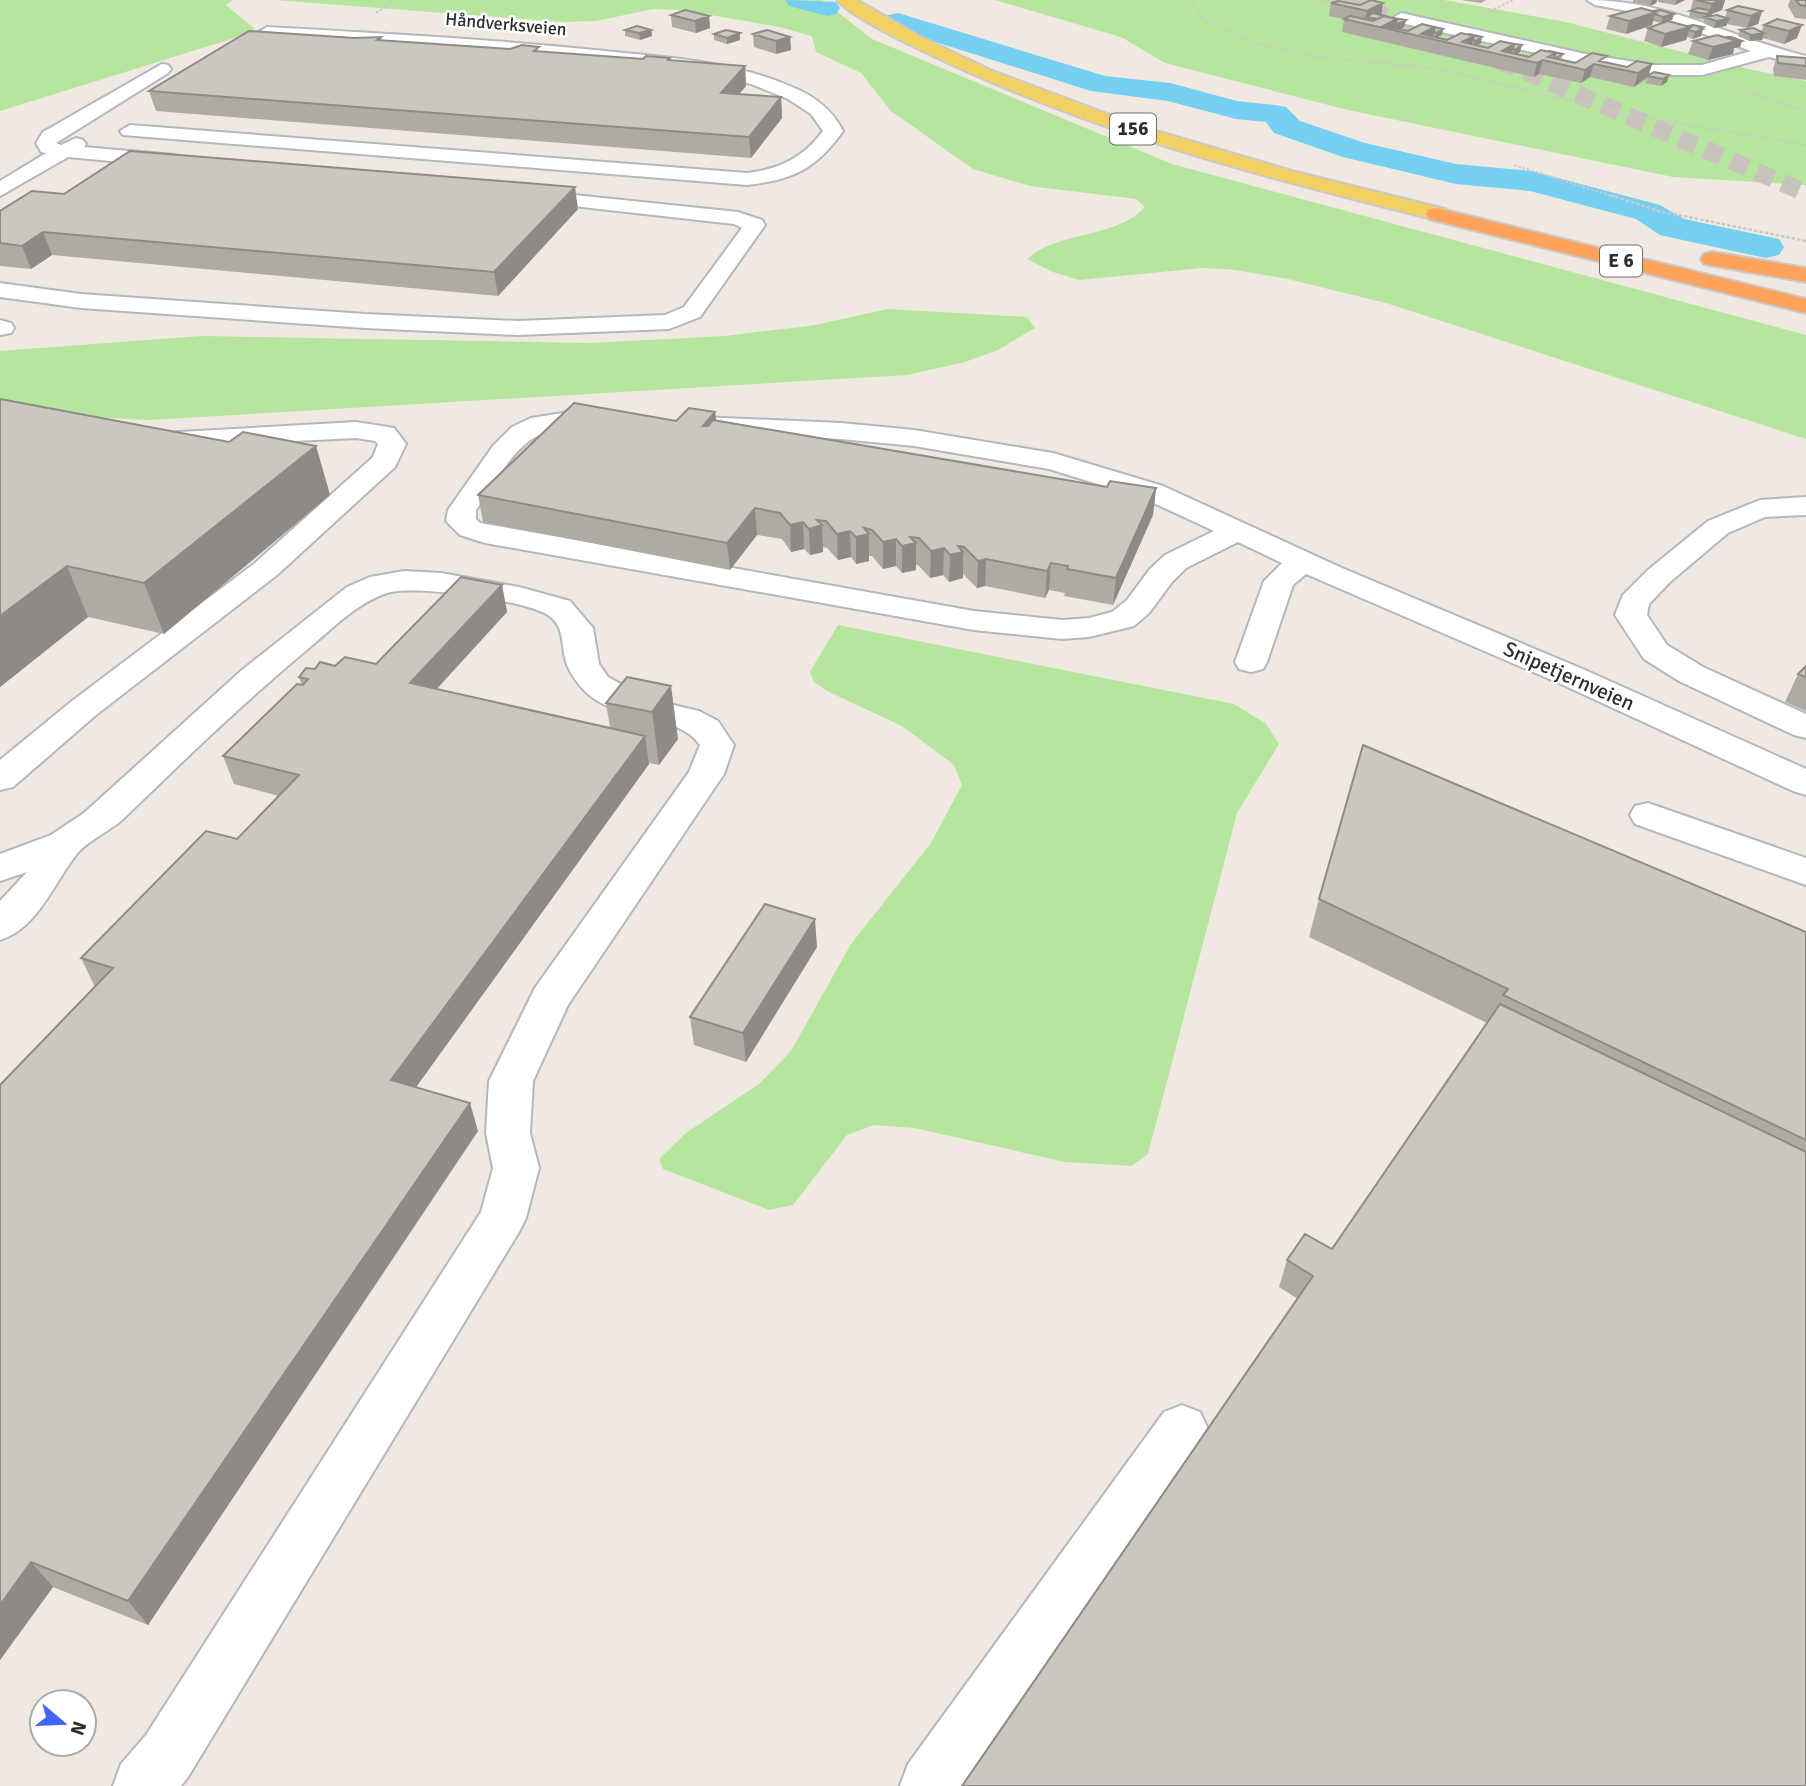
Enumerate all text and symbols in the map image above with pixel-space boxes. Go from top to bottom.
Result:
street label: Håndverksveien [444,8,568,40]
road number: 156 [1110,113,1156,144]
road number: E 6 [1600,246,1642,276]
street label: Snipetjernveien [1499,636,1639,716]
north arrow [28,1688,98,1758]
text: N [65,1718,92,1738]

